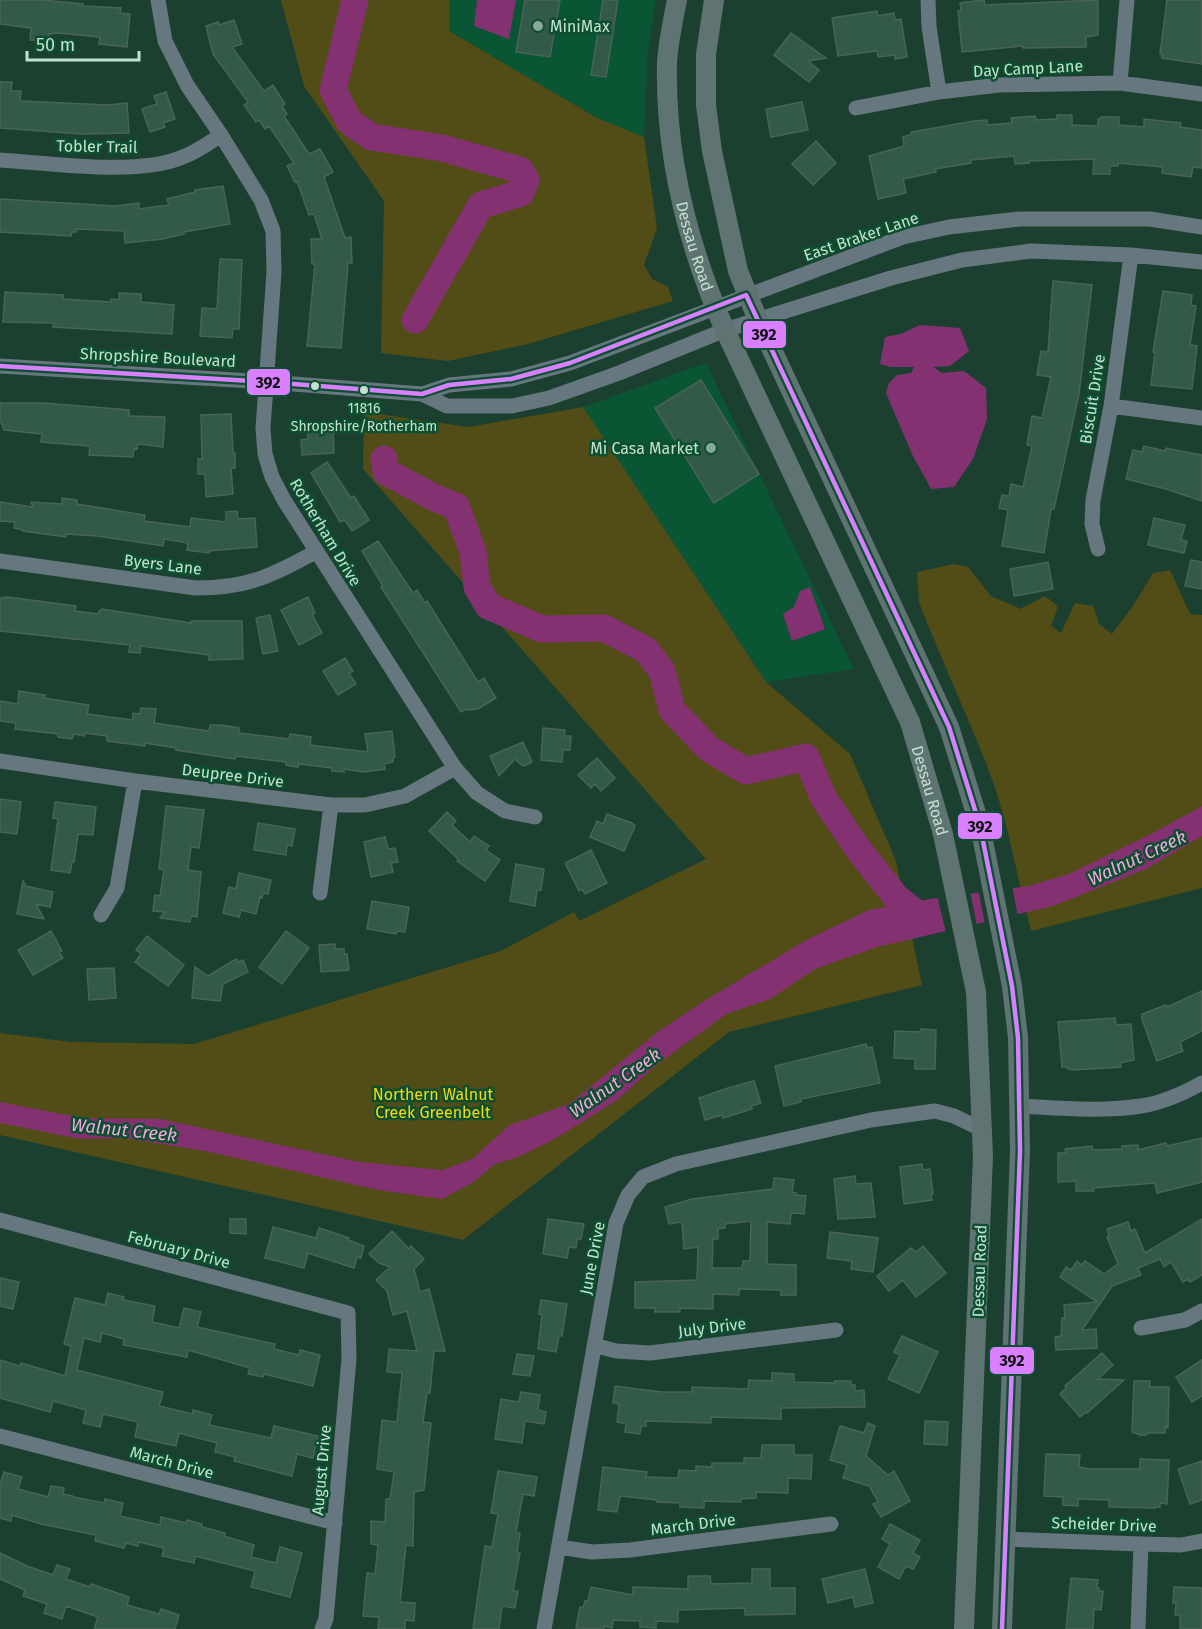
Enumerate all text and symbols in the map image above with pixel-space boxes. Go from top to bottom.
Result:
place label: MiniMax [550,17,610,36]
marker: MiniMax [531,19,545,33]
scale bar [27,24,140,62]
text: 50 m [36,34,75,56]
street label: Day Camp Lane [972,56,1084,81]
street label: Tobler Trail [56,136,138,157]
street label: Dessau Road [672,200,717,294]
street label: East Braker Lane [801,208,921,265]
line badge: 392 [742,320,787,349]
text: 392 [750,325,777,344]
street label: Shropshire Boulevard [80,344,236,371]
street label: Biscuit Drive [1076,353,1109,445]
line badge: 392 [246,368,291,396]
text: 392 [254,373,281,392]
unlabelled marker [309,380,321,392]
marker: 11816 Shropshire/Rotherham [358,384,370,396]
place label: 11816 Shropshire/Rotherham [291,400,437,435]
place label: Mi Casa Market [590,439,699,458]
marker: Mi Casa Market [704,441,718,455]
street label: Rotherham Drive [286,475,365,590]
street label: Byers Lane [123,550,203,579]
street label: Dessau Road [907,743,952,838]
street label: Deupree Drive [181,760,285,791]
line badge: 392 [957,812,1003,840]
text: 392 [966,817,993,836]
water label: Walnut Creek [1084,826,1190,890]
water label: Walnut Creek [565,1043,665,1122]
park label: Northern Walnut Creek Greenbelt [373,1085,493,1122]
water label: Walnut Creek [70,1114,178,1147]
street label: June Drive [576,1220,609,1296]
street label: Dessau Road [968,1224,991,1318]
street label: February Drive [125,1227,232,1272]
street label: July Drive [677,1314,747,1341]
line badge: 392 [989,1346,1035,1375]
text: 392 [998,1351,1025,1370]
street label: August Drive [308,1424,335,1516]
street label: March Drive [128,1442,216,1483]
street label: March Drive [649,1510,737,1539]
street label: Scheider Drive [1051,1513,1157,1536]

